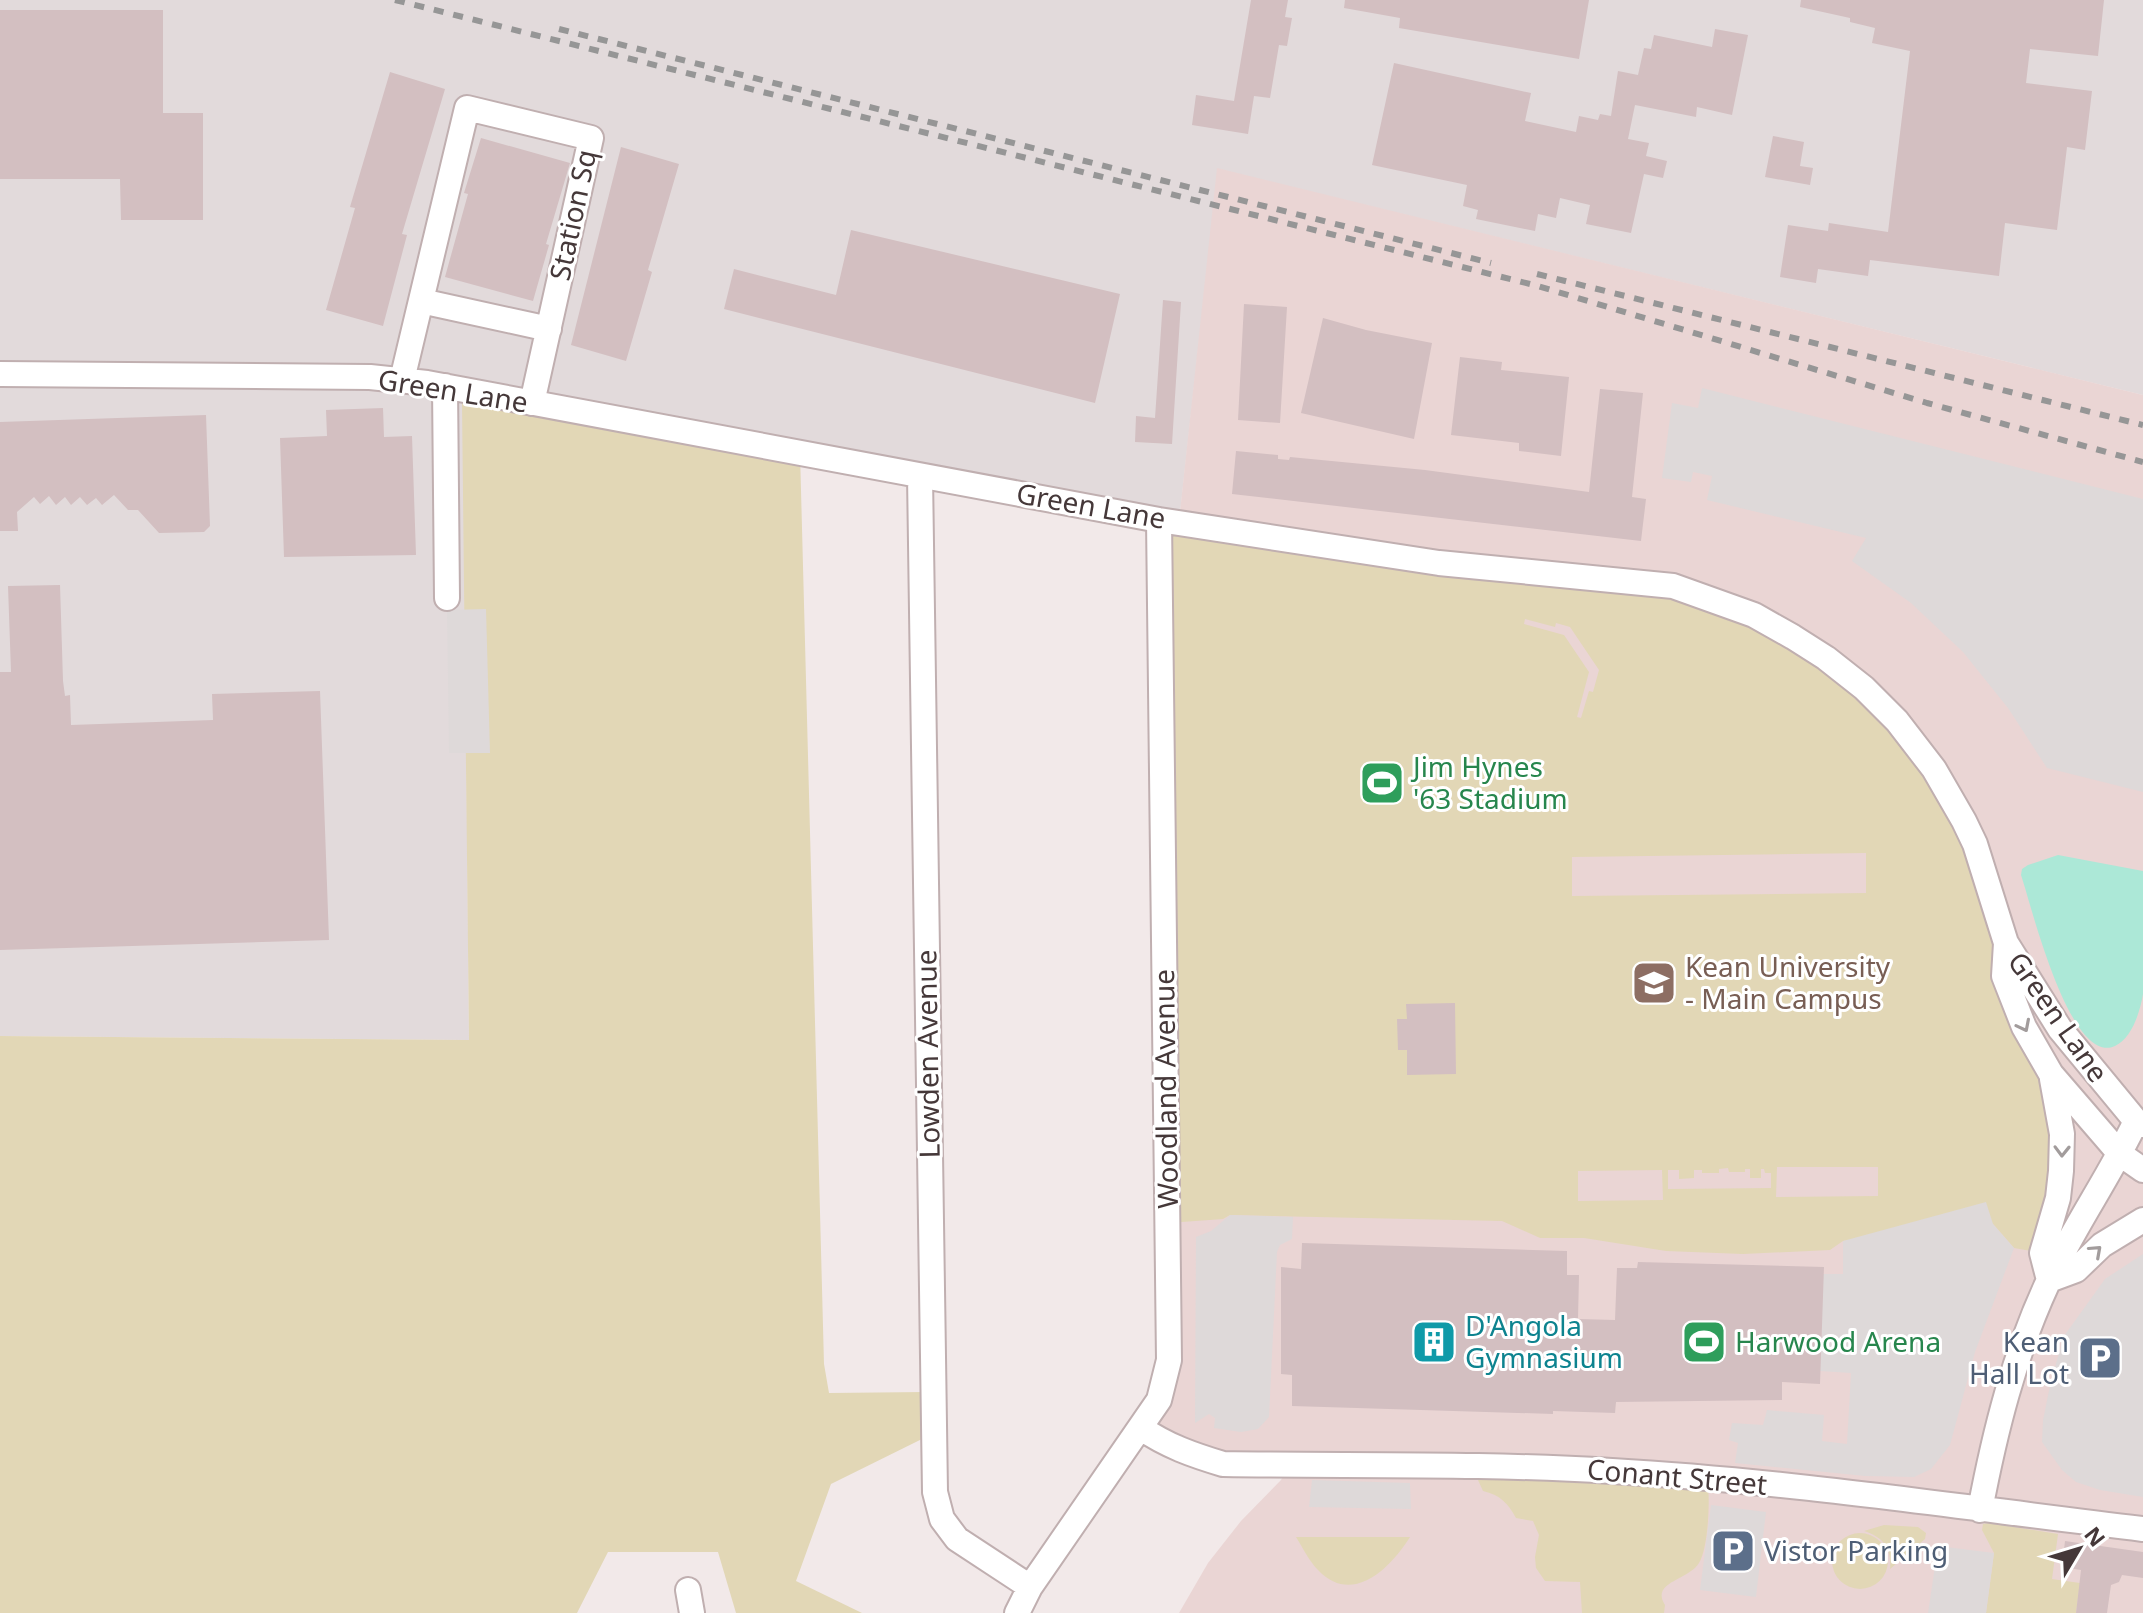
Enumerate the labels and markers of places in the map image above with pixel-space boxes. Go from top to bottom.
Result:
place label: Jim Hynes '63 Stadium [1410,747,1568,817]
sports icon: Jim Hynes '63 Stadium [1358,759,1406,807]
place label: Kean University - Main Campus [1685,947,1891,1017]
school or university icon: Kean University - Main Campus [1630,959,1678,1007]
place label: D'Angola Gymnasium [1465,1306,1623,1376]
building icon: D'Angola Gymnasium [1410,1318,1458,1366]
sports icon: Harwood Arena [1680,1318,1728,1366]
place label: Harwood Arena [1735,1322,1941,1360]
place label: Kean Hall Lot [1969,1322,2069,1392]
parking icon: Kean Hall Lot [2076,1334,2124,1382]
parking icon: Vistor Parking [1709,1527,1757,1575]
place label: Vistor Parking [1764,1531,1948,1569]

